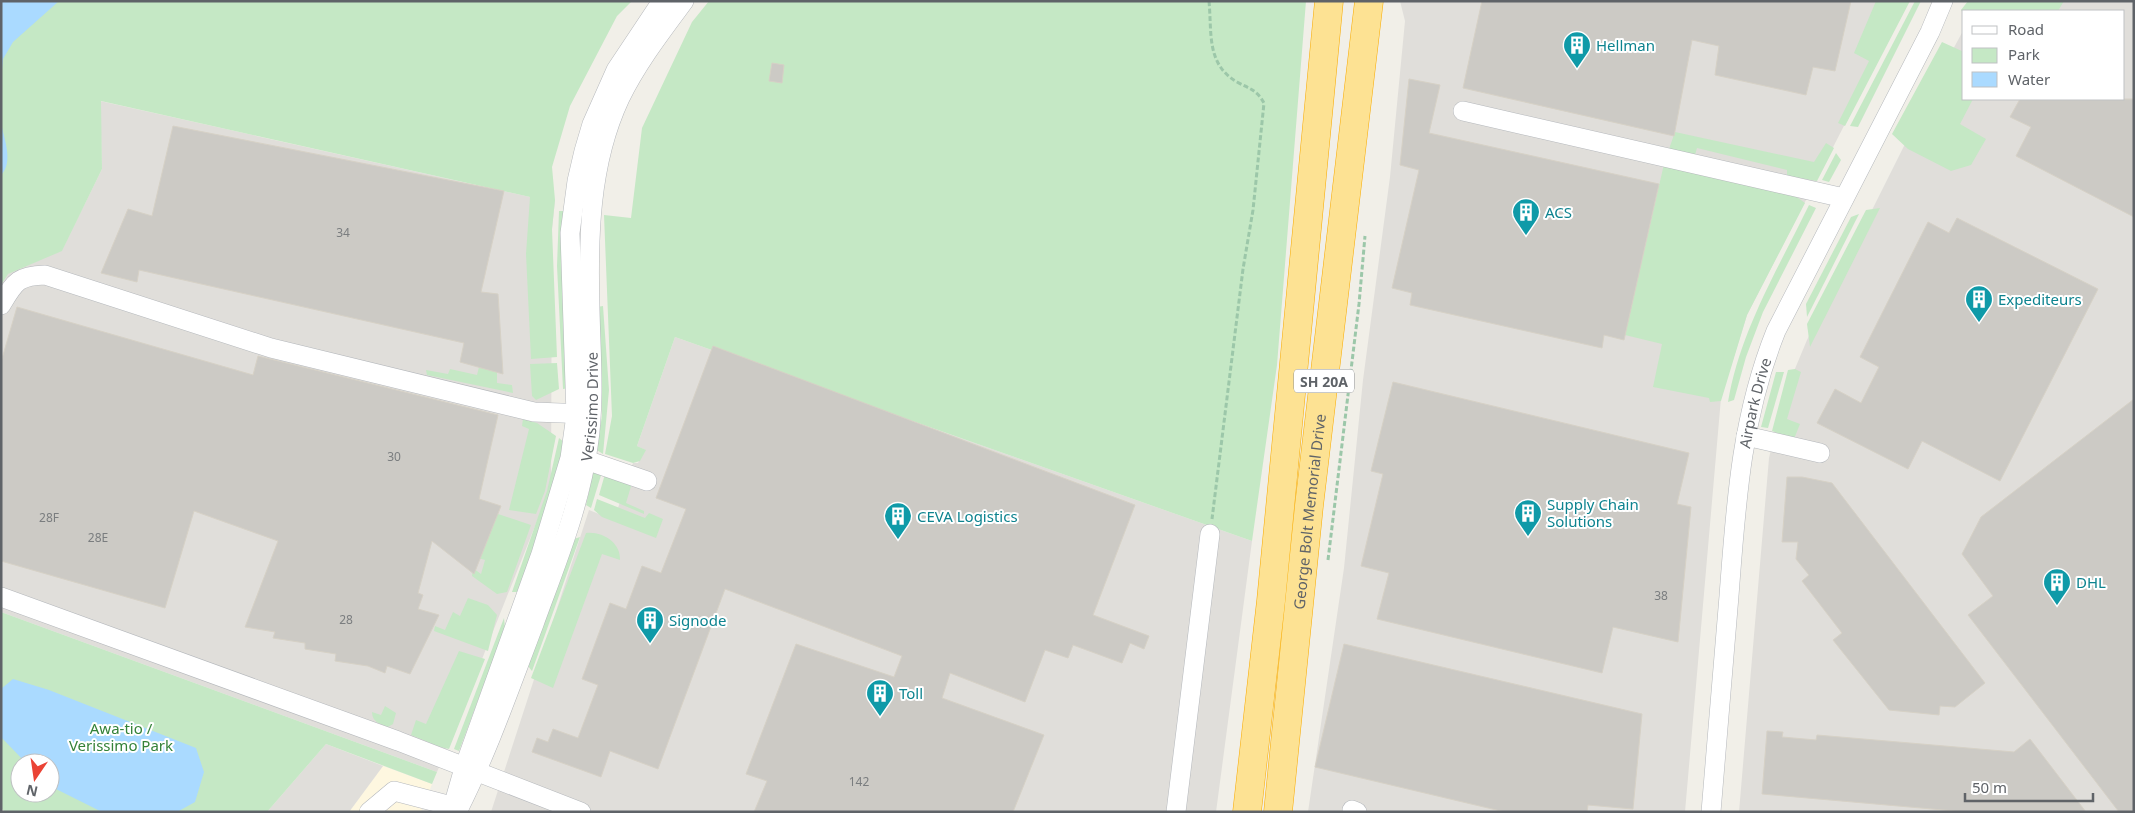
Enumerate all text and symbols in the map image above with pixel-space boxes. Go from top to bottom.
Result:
legend [1962,10,2125,100]
text: Road [2008,19,2044,39]
building icon: Hellman [1562,30,1592,69]
place label: Hellman [1596,35,1655,55]
text: Park [2008,44,2040,64]
text: Water [2008,69,2050,89]
building icon: ACS [1511,197,1541,236]
place label: ACS [1545,202,1572,222]
house number: 34 [336,224,350,241]
building icon: Expediteurs [1964,284,1994,323]
place label: Expediteurs [1998,289,2082,309]
street label: Verissimo Drive [576,352,602,463]
street label: Airpark Drive [1734,355,1776,450]
road number: SH 20A [1294,370,1354,392]
street label: George Bolt Memorial Drive [1289,413,1330,610]
house number: 30 [387,448,401,465]
place label: Supply Chain Solutions [1547,494,1639,531]
building icon: Supply Chain Solutions [1513,498,1543,537]
building icon: CEVA Logistics [883,501,913,540]
place label: CEVA Logistics [917,506,1018,526]
house number: 28F [39,509,59,526]
house number: 28E [88,529,108,546]
building icon: DHL [2042,567,2072,606]
place label: DHL [2076,572,2106,592]
house number: 38 [1654,587,1668,604]
building icon: Signode [635,605,665,644]
place label: Signode [669,610,726,630]
house number: 28 [339,611,353,628]
building icon: Toll [865,678,895,717]
place label: Toll [899,683,923,703]
park label: Awa-tio / Verissimo Park [69,718,173,755]
north arrow [10,753,60,803]
scale bar [1965,770,2092,802]
house number: 142 [849,773,869,790]
text: 50 m [1972,777,2007,797]
text: N [24,781,40,802]

